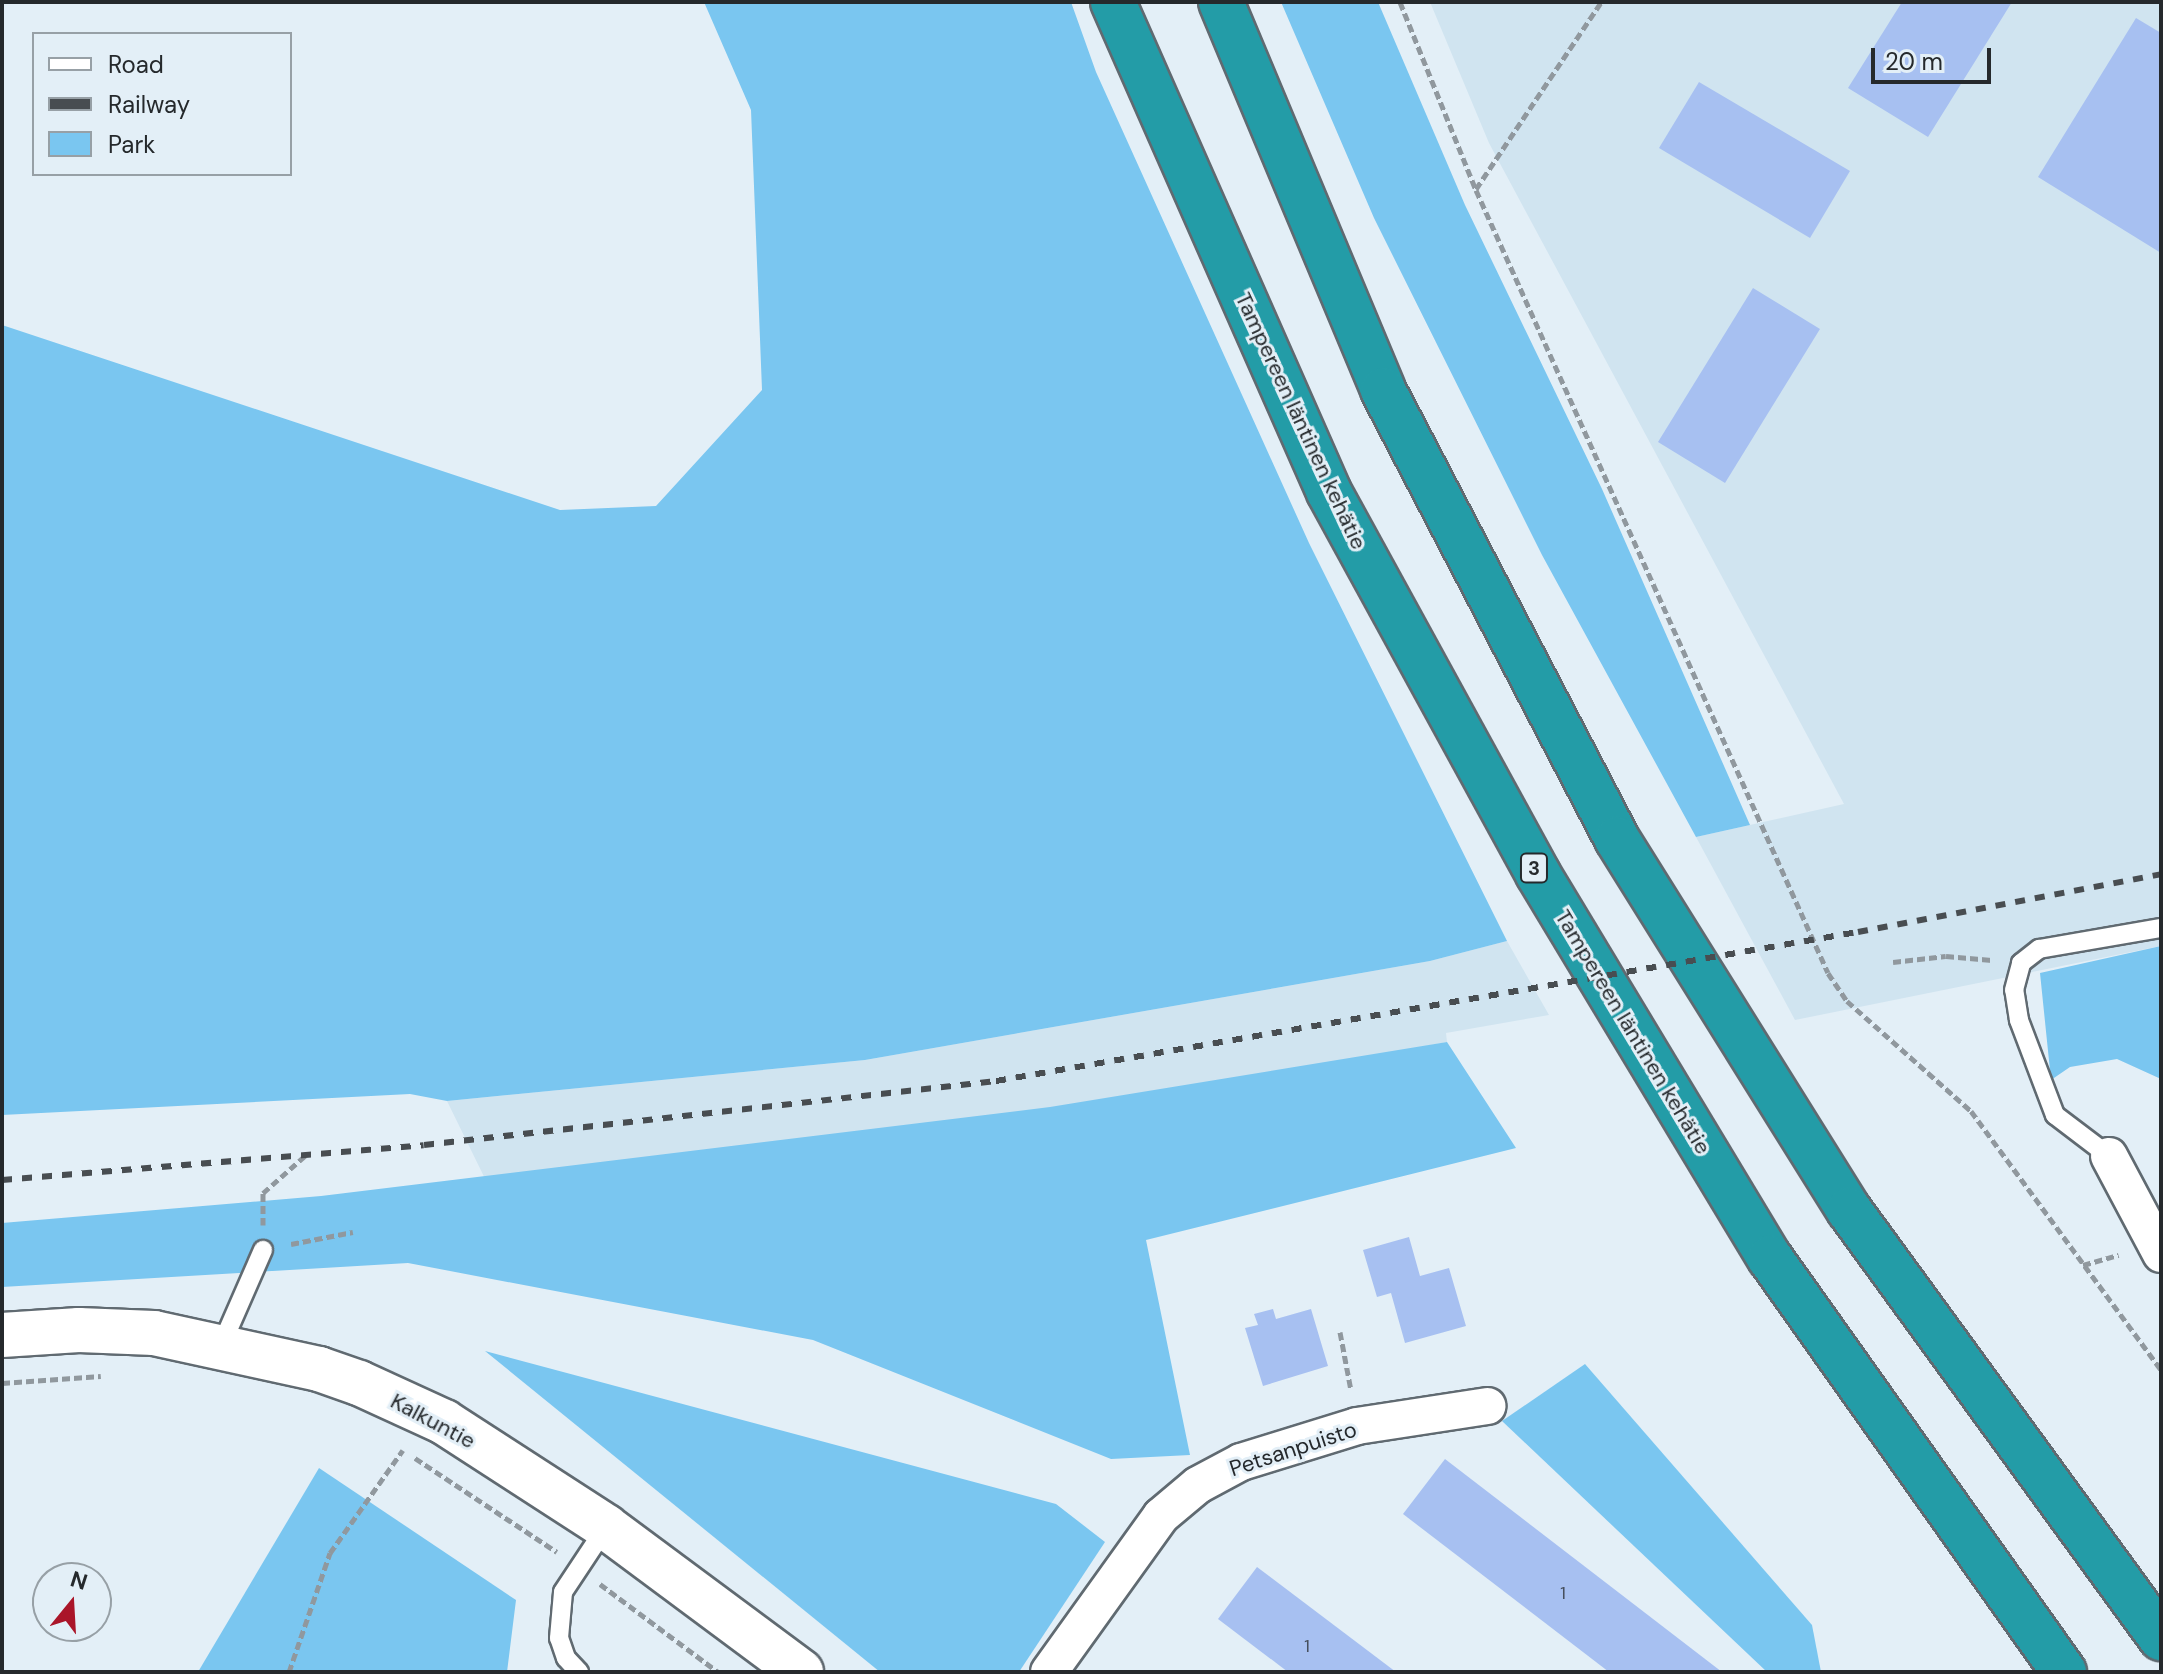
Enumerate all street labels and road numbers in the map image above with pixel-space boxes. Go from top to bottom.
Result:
street label: Tampereen läntinen kehätie [1230,288,1372,554]
road number: 3 [1518,852,1550,884]
street label: Tampereen läntinen kehätie [1550,905,1716,1159]
street label: Kalkuntie [386,1388,480,1454]
street label: Petsanpuisto [1226,1416,1360,1482]

